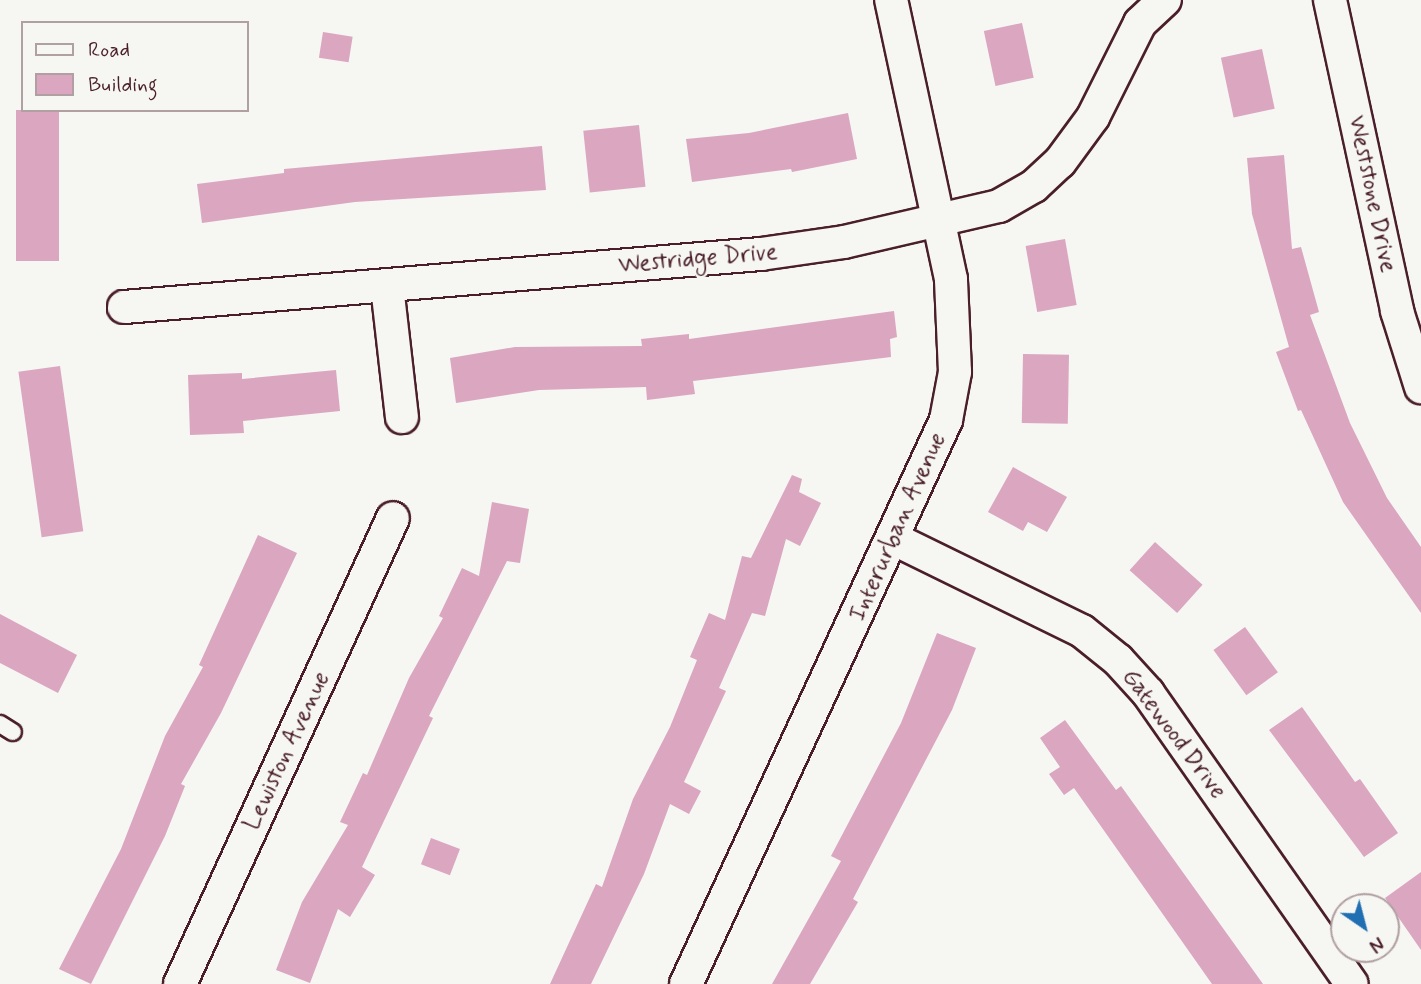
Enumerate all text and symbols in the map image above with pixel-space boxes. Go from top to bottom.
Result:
legend [21,21,248,112]
text: Road [88,36,130,64]
text: Building [88,71,158,99]
street label: Weststone Drive [1342,114,1402,274]
street label: Westridge Drive [618,238,778,280]
street label: Interurban Avenue [843,427,953,627]
street label: Gatewood Drive [1116,664,1232,804]
street label: Lewiston Avenue [239,669,335,833]
north arrow [1330,893,1400,963]
text: N [1364,930,1389,958]

